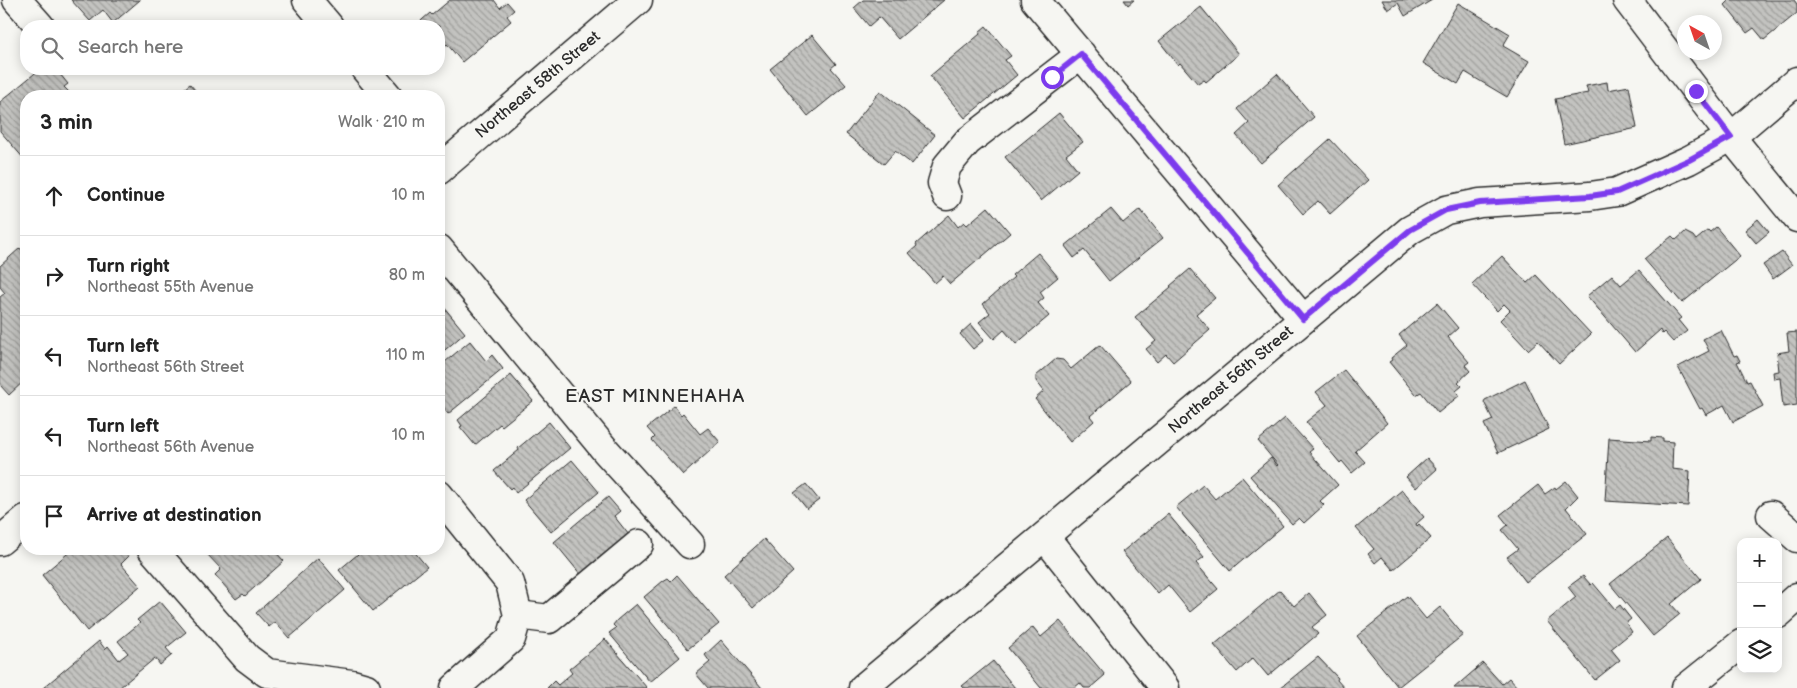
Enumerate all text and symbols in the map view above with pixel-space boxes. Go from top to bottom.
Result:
north arrow [1677,15,1722,60]
search box [20,20,445,75]
street label: Northeast 58th Street [472,27,604,143]
icon: search [38,34,66,62]
text: Search here [78,36,183,59]
route start [1041,66,1064,89]
route end [1685,80,1708,103]
text: 3 min [40,110,93,135]
text: Walk · 210 m [338,113,425,132]
icon: ahead [40,182,68,210]
text: Continue [87,184,165,207]
text: 10 m [392,186,425,205]
text: Turn right [87,255,170,278]
icon: right [40,262,68,290]
text: 80 m [389,266,425,285]
text: Northeast 55th Avenue [87,278,254,297]
street label: Northeast 56th Street [1165,322,1297,438]
text: Turn left [87,335,159,358]
icon: left [40,342,68,370]
text: 110 m [386,346,425,365]
text: Northeast 56th Street [87,358,244,377]
district label: EAST MINNEHAHA [565,385,745,408]
text: Turn left [87,415,159,438]
icon: left [40,422,68,450]
text: 10 m [392,426,425,445]
text: Northeast 56th Avenue [87,438,254,457]
icon: arrive [40,502,68,530]
text: Arrive at destination [87,504,262,527]
map controls [1737,538,1782,673]
button: + [1737,538,1782,583]
button: − [1737,583,1782,628]
button: layers [1737,628,1782,673]

